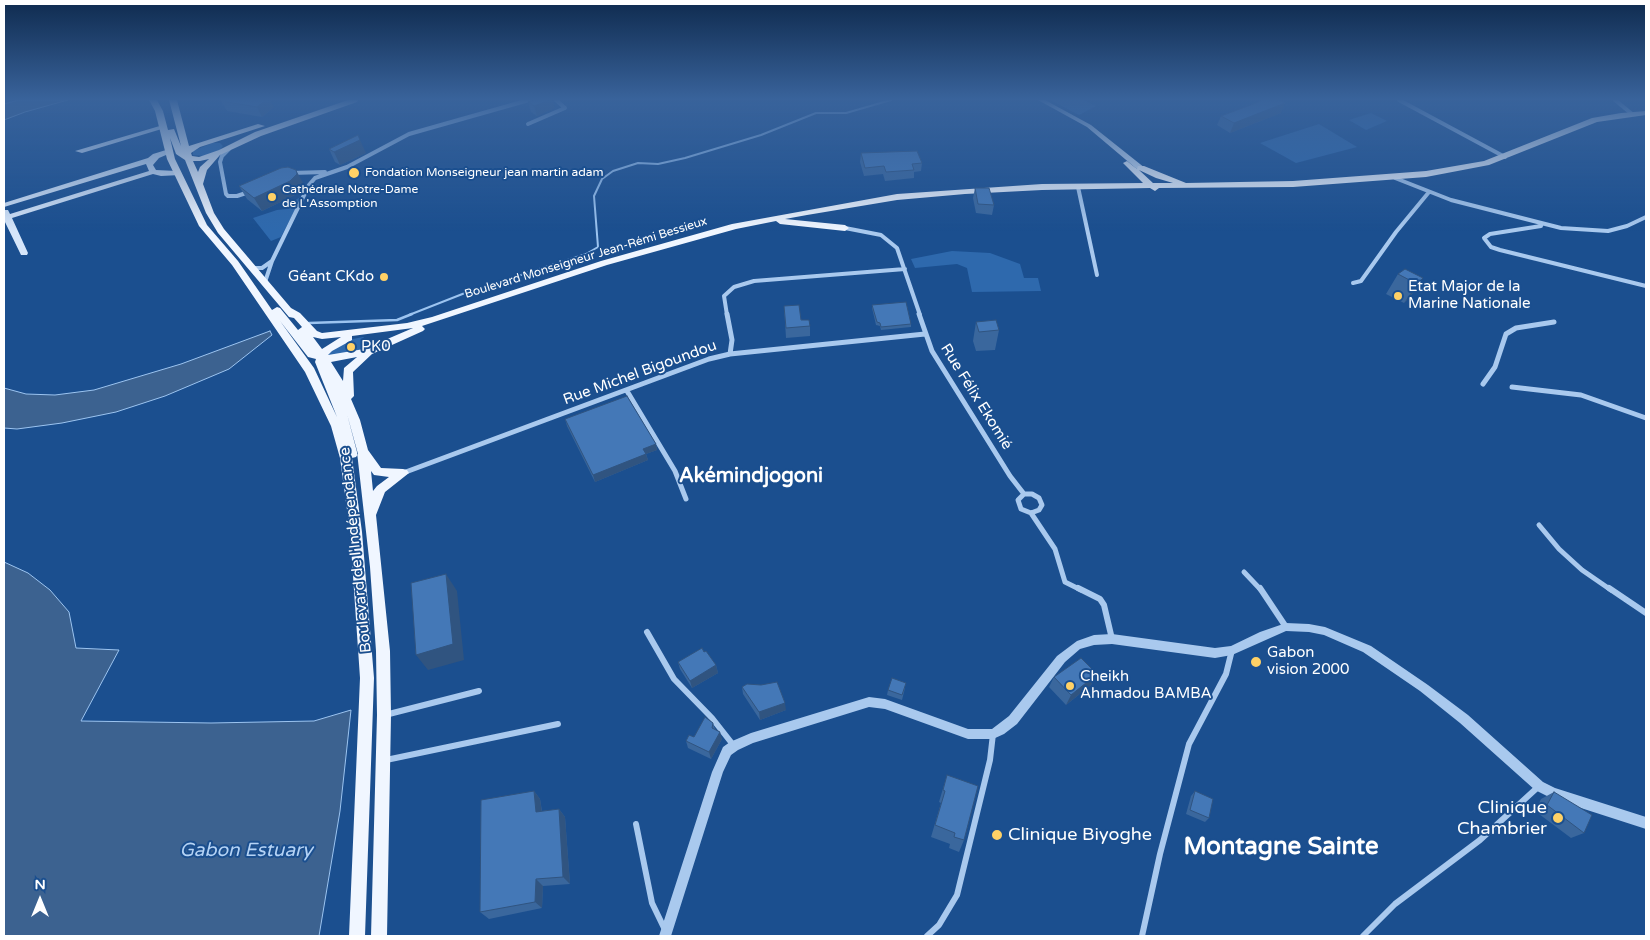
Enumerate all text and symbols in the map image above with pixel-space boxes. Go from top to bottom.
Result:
marker: Fondation Monseigneur jean martin adam [347,166,361,180]
place label: Fondation Monseigneur jean martin adam [365,166,604,180]
place label: Cathédrale Notre-Dame de L'Assomption [282,183,418,211]
marker: Cathédrale Notre-Dame de L'Assomption [266,191,278,203]
street label: Boulevard Monseigneur Jean-Rémi Bessieux [463,214,709,302]
place label: Géant CKdo [288,268,374,286]
marker: Géant CKdo [378,271,390,283]
place label: Etat Major de la Marine Nationale [1408,278,1531,313]
marker: Etat Major de la Marine Nationale [1392,290,1404,302]
street label: Rue Michel Bigoundou [561,337,719,409]
place label: PK0 [361,338,391,356]
marker: PK0 [345,341,357,353]
street label: Rue Félix Ekomié [936,341,1016,453]
street label: Boulevard de l'Indépendance [336,446,376,654]
district label: Akémindjogoni [679,465,823,489]
place label: Gabon vision 2000 [1267,644,1349,679]
marker: Gabon vision 2000 [1249,655,1263,669]
place label: Cheikh Ahmadou BAMBA [1080,668,1212,703]
marker: Cheikh Ahmadou BAMBA [1064,680,1076,692]
place label: Clinique Chambrier [1457,797,1547,840]
marker: Clinique Chambrier [1551,811,1565,825]
place label: Clinique Biyoghe [1008,824,1152,846]
marker: Clinique Biyoghe [990,828,1004,842]
district label: Montagne Sainte [1183,834,1379,862]
water label: Gabon Estuary [179,840,313,862]
north arrow [15,875,65,925]
text: N [34,876,46,893]

